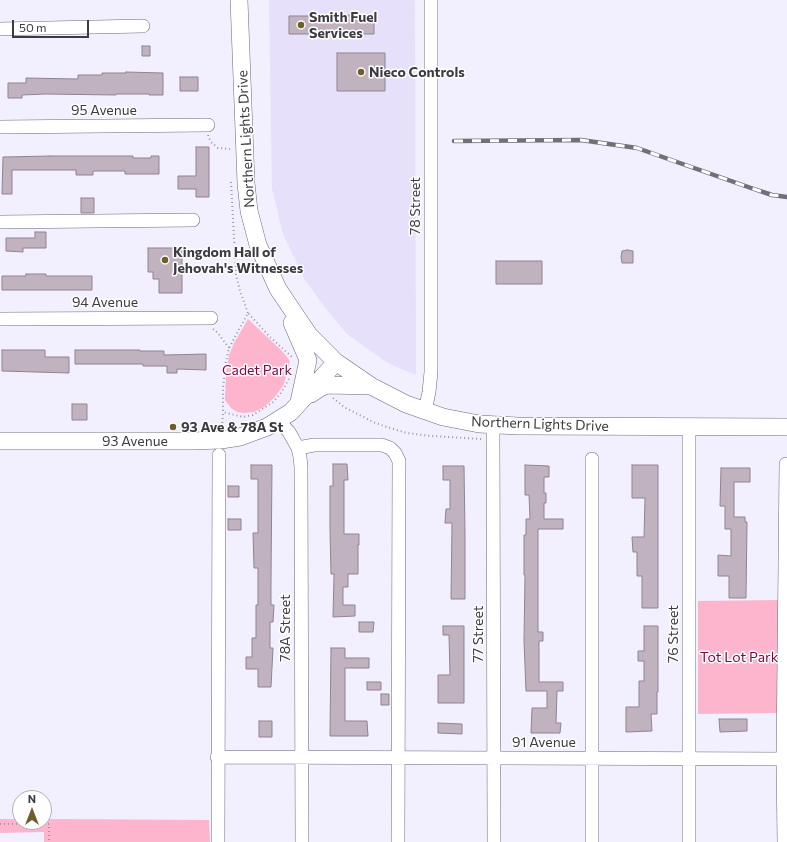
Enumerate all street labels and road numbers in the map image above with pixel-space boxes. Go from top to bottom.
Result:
street label: Northern Lights Drive [234,70,258,208]
street label: 95 Avenue [71,102,137,118]
street label: 78 Street [407,177,423,235]
street label: 94 Avenue [72,294,138,310]
street label: Northern Lights Drive [471,413,609,435]
street label: 93 Avenue [102,433,168,449]
street label: 78A Street [277,594,293,662]
street label: 77 Street [470,605,486,663]
street label: 76 Street [665,605,681,663]
street label: 91 Avenue [512,734,576,750]

